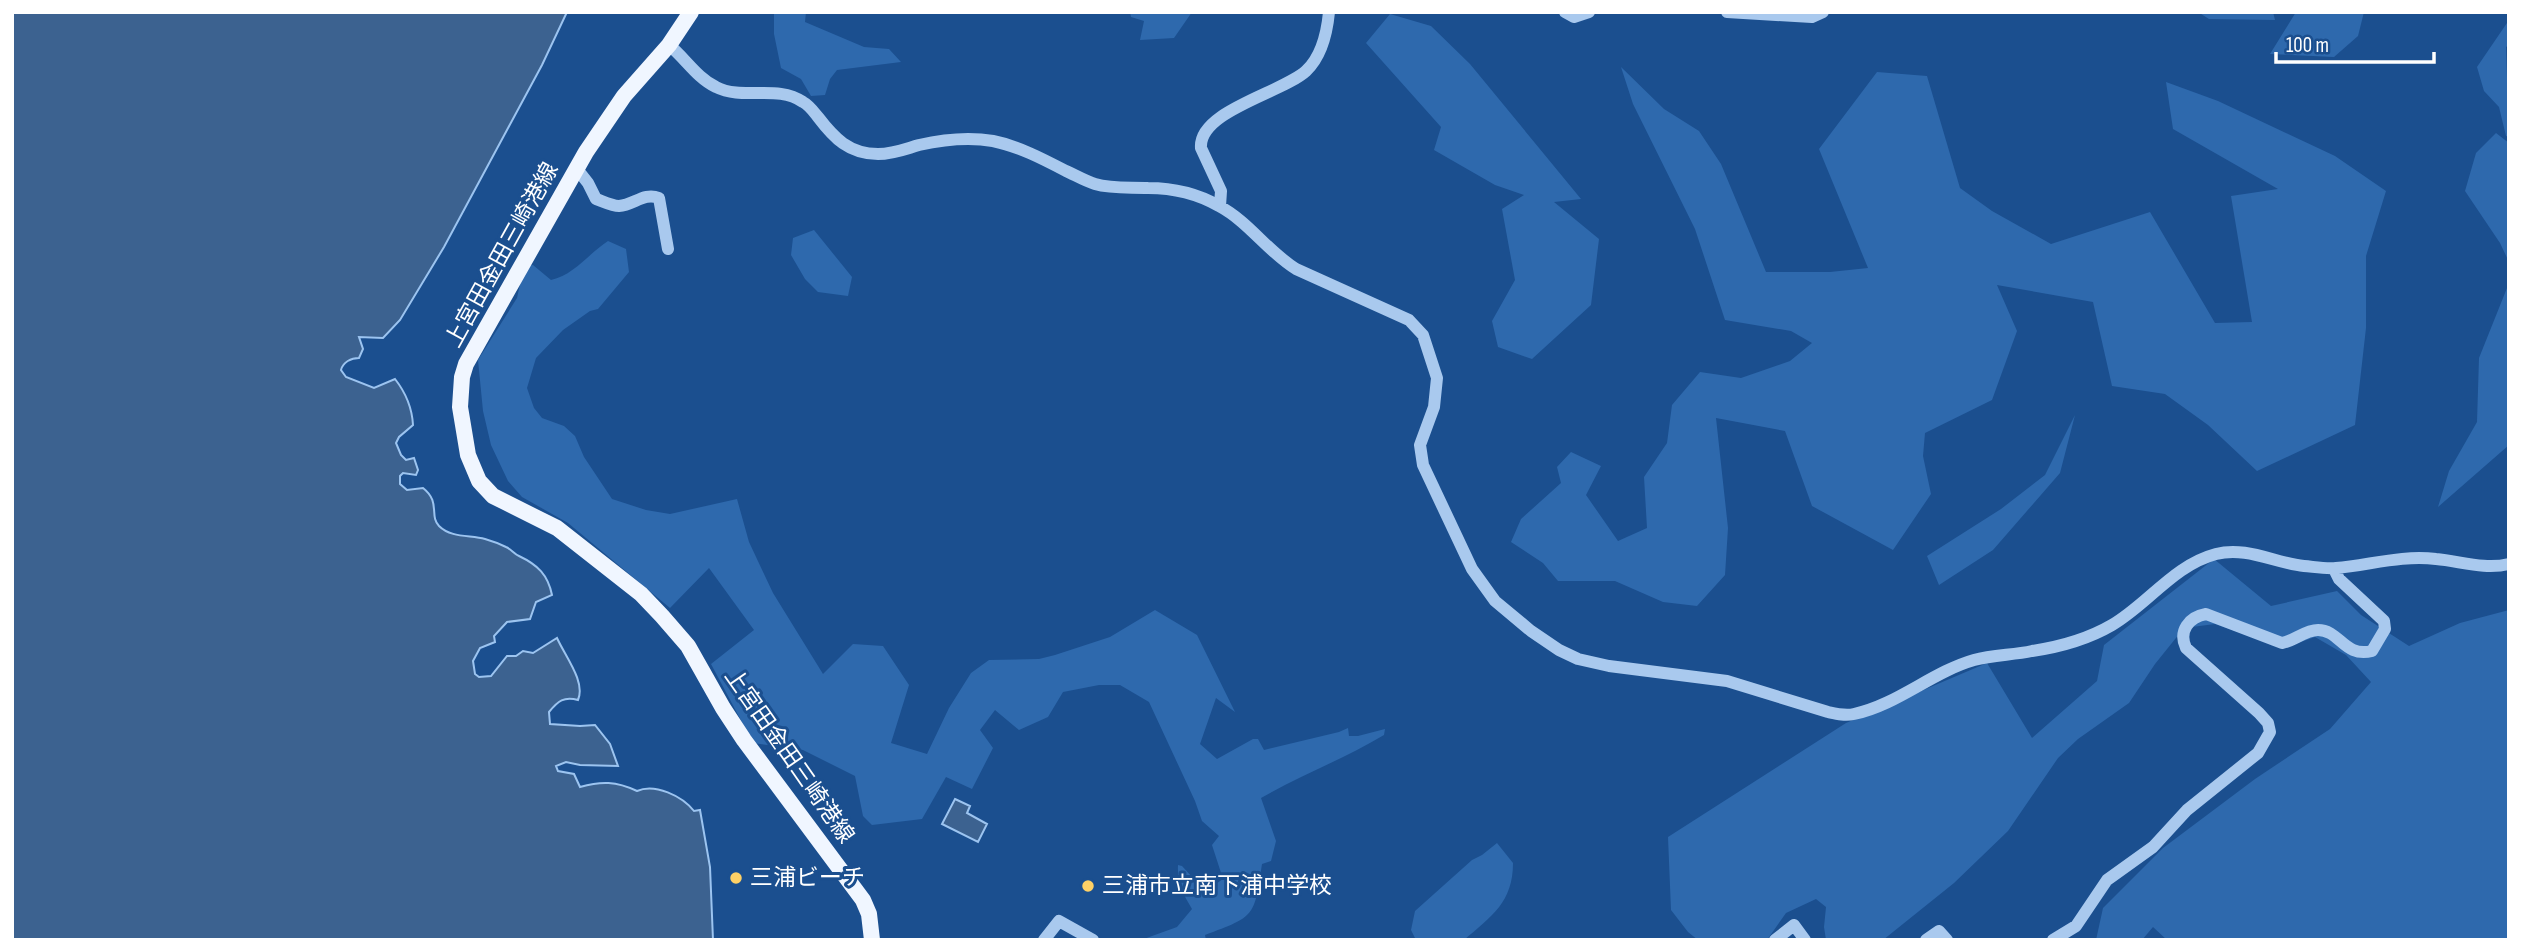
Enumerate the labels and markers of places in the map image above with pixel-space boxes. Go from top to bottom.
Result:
place label: 三浦ビーチ [750,864,865,892]
marker: 三浦ビーチ [728,870,744,886]
place label: 三浦市立南下浦中学校 [1102,872,1332,900]
marker: 三浦市立南下浦中学校 [1080,878,1096,894]

